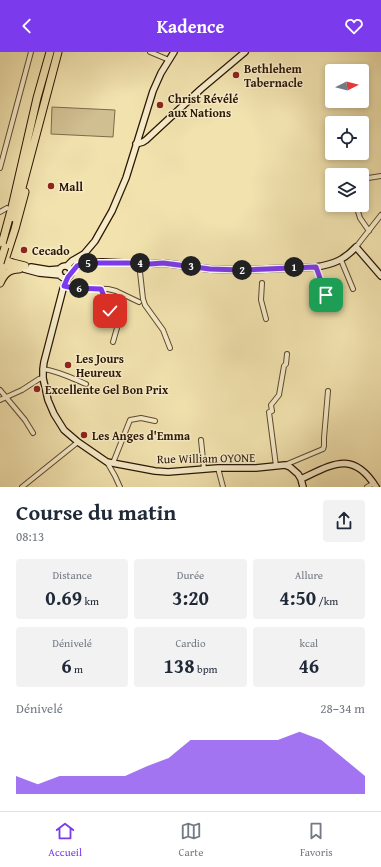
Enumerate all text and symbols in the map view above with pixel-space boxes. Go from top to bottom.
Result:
text: Kadence [157,13,224,40]
icon: back [16,15,38,37]
icon: heart [343,15,365,37]
place label: Bethlehem Tabernacle [244,60,303,91]
north arrow [325,64,369,108]
map controls [325,64,369,212]
marker: Bethlehem Tabernacle [231,70,241,80]
place label: Christ Révélé aux Nations [168,90,239,121]
marker: Christ Révélé aux Nations [155,100,165,110]
button: locate [325,116,369,160]
button: layers [325,168,369,212]
place label: Mall [59,178,83,195]
marker: Mall [46,181,56,191]
place label: Cecado [32,242,70,259]
marker: Cecado [19,245,29,255]
pin: 5 [78,253,98,273]
pin: 4 [130,253,150,273]
text: 5 [85,255,91,271]
text: 4 [137,255,143,271]
pin: 3 [181,256,201,276]
pin: 1 [284,257,304,277]
text: 3 [188,258,194,274]
text: 1 [291,259,297,275]
pin: 2 [232,260,252,280]
text: 2 [239,262,245,278]
pin: 6 [69,278,89,298]
pin [309,278,343,312]
text: 6 [76,280,82,296]
icon: arrive [315,284,337,306]
pin [93,294,127,328]
icon: check [99,300,121,322]
place label: Les Jours Heureux [76,350,124,381]
marker: Les Jours Heureux [63,360,73,370]
place label: Excellente Gel Bon Prix [45,381,169,398]
marker: Excellente Gel Bon Prix [32,384,42,394]
place label: Les Anges d'Emma [92,427,191,444]
marker: Les Anges d'Emma [79,430,89,440]
street label: Rue William OYONE [157,449,255,467]
text: Course du matin [16,496,176,528]
button: share [323,500,365,542]
text: 08:13 [16,527,44,546]
text: Distance [52,567,92,583]
text: Durée [177,567,204,583]
text: Allure [295,567,323,583]
text: 0.69 [45,583,82,612]
text: 3:20 [172,583,209,612]
text: 4:50 [279,583,316,612]
text: km [82,593,99,609]
text: /km [316,593,338,609]
text: Dénivelé [52,635,92,651]
text: Cardio [175,635,206,651]
text: kcal [299,635,318,651]
text: 6 [61,651,72,680]
text: 138 [163,651,195,680]
text: 46 [298,651,319,680]
text: m [72,661,83,677]
text: bpm [195,661,218,677]
text: Dénivelé [16,699,63,718]
text: 28–34 m [320,699,365,718]
tab: Accueil [48,820,82,860]
tab: Carte [179,820,203,860]
tab: Favoris [300,820,333,860]

